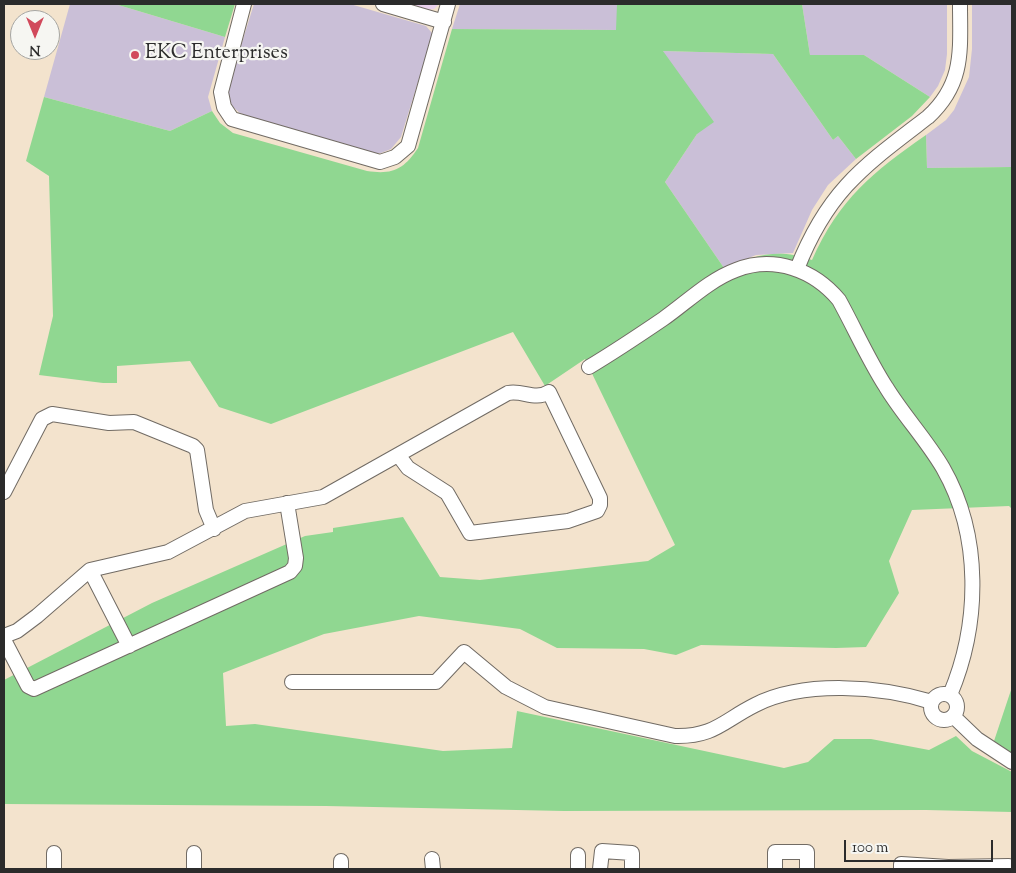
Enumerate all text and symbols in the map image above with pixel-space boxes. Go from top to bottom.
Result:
north arrow [10,10,60,60]
text: N [29,39,41,59]
place label: EKC Enterprises [145,43,288,67]
marker: EKC Enterprises [129,49,141,61]
scale bar [846,830,995,862]
text: 100 m [852,838,888,859]

